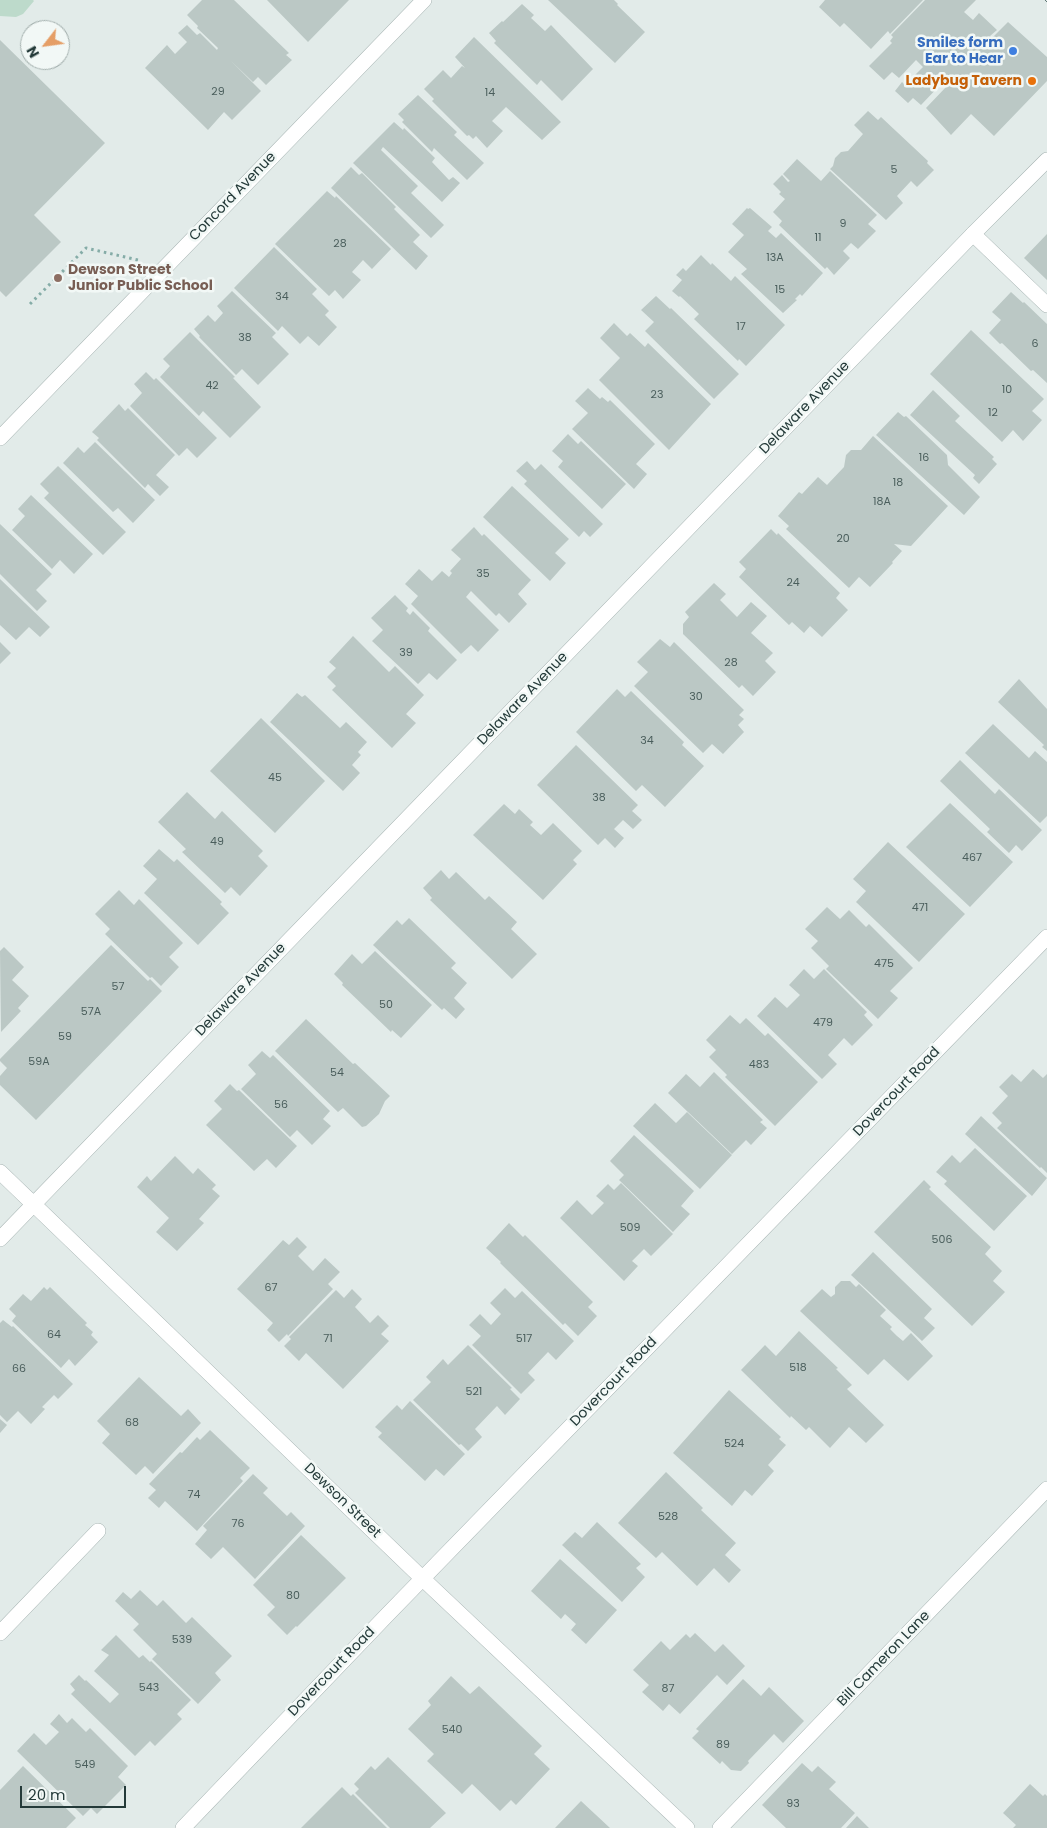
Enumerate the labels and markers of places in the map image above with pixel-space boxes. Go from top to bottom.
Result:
place label: Smiles form Ear to Hear [917,35,1003,68]
marker: Smiles form Ear to Hear [1007,45,1019,57]
place label: Ladybug Tavern [905,73,1022,89]
marker: Ladybug Tavern [1026,75,1038,87]
place label: Dewson Street Junior Public School [68,262,213,294]
marker: Dewson Street Junior Public School [52,272,64,284]

